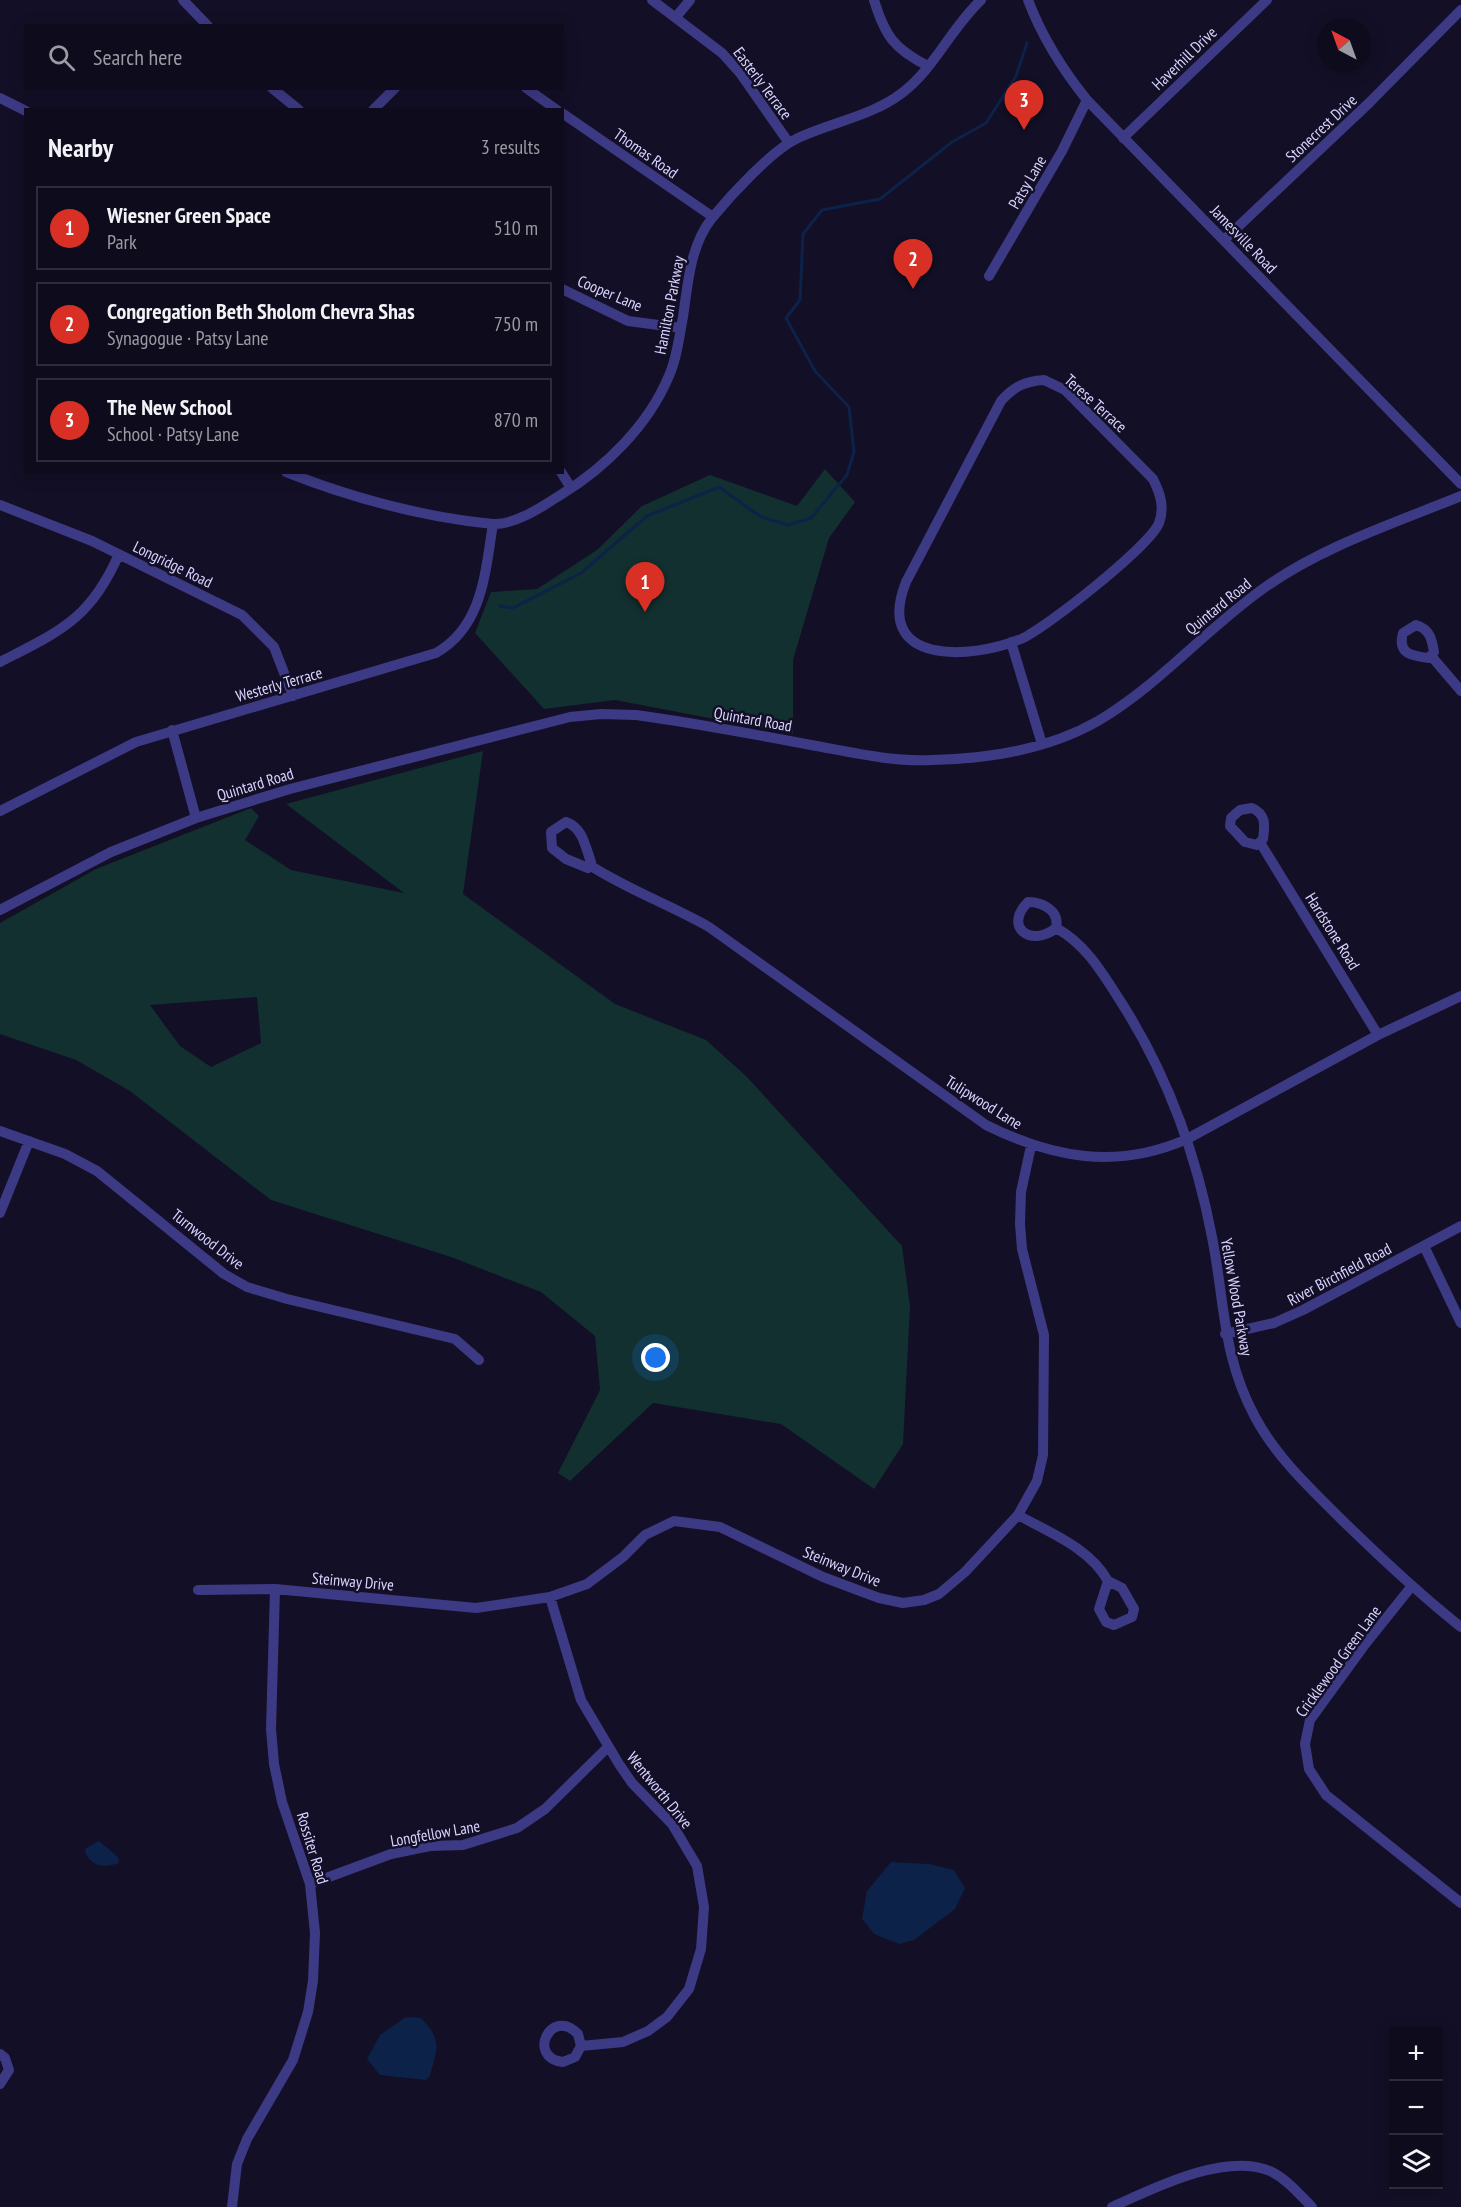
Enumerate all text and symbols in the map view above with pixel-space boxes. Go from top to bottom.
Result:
north arrow [1317,18,1371,72]
street label: Haverhill Drive [1147,22,1221,94]
search box [24,24,564,90]
icon: search [45,41,78,74]
text: Search here [93,43,182,71]
street label: Easterly Terrace [729,43,797,123]
pin: 3 [1004,80,1044,130]
street label: Stonecrest Drive [1281,90,1361,166]
street label: Thomas Road [610,124,682,182]
text: Nearby [48,131,113,164]
text: 3 results [481,134,540,160]
street label: Patsy Lane [1004,152,1050,212]
street label: Jamesville Road [1206,200,1282,277]
text: Wiesner Green Space [107,201,271,229]
text: 1 [65,215,74,241]
text: 510 m [494,215,538,241]
text: Park [107,229,137,255]
pin: 2 [894,240,932,289]
street label: Hamilton Parkway [650,254,688,356]
street label: Cooper Lane [575,270,645,316]
text: Congregation Beth Sholom Chevra Shas [107,297,415,325]
text: 2 [65,311,74,337]
text: 750 m [494,311,538,337]
text: Synagogue · Patsy Lane [107,325,268,351]
street label: Terese Terrace [1061,370,1131,436]
text: The New School [107,393,232,421]
text: 3 [65,407,74,433]
text: 870 m [494,407,538,433]
text: School · Patsy Lane [107,421,239,447]
street label: Longridge Road [130,536,216,592]
pin: 1 [626,562,664,612]
street label: Quintard Road [1181,573,1255,639]
street label: Westerly Terrace [233,662,325,706]
street label: Quintard Road [712,702,794,736]
street label: Quintard Road [214,763,296,805]
street label: Hardstone Road [1301,889,1365,973]
street label: Tulipwood Lane [942,1071,1026,1133]
street label: Turnwood Drive [168,1204,248,1274]
street label: Yellow Wood Parkway [1217,1237,1257,1357]
street label: River Birchfield Road [1284,1238,1394,1310]
your location [641,1343,670,1372]
street label: Steinway Drive [800,1541,884,1591]
street label: Steinway Drive [311,1567,395,1595]
street label: Cricklewood Green Lane [1291,1601,1385,1721]
street label: Wentworth Drive [623,1748,697,1832]
street label: Rossiter Road [293,1810,333,1886]
street label: Longfellow Lane [389,1815,481,1851]
map controls [1389,2027,1443,2189]
button: + [1389,2027,1443,2081]
button: − [1389,2081,1443,2135]
button: layers [1389,2135,1443,2189]

